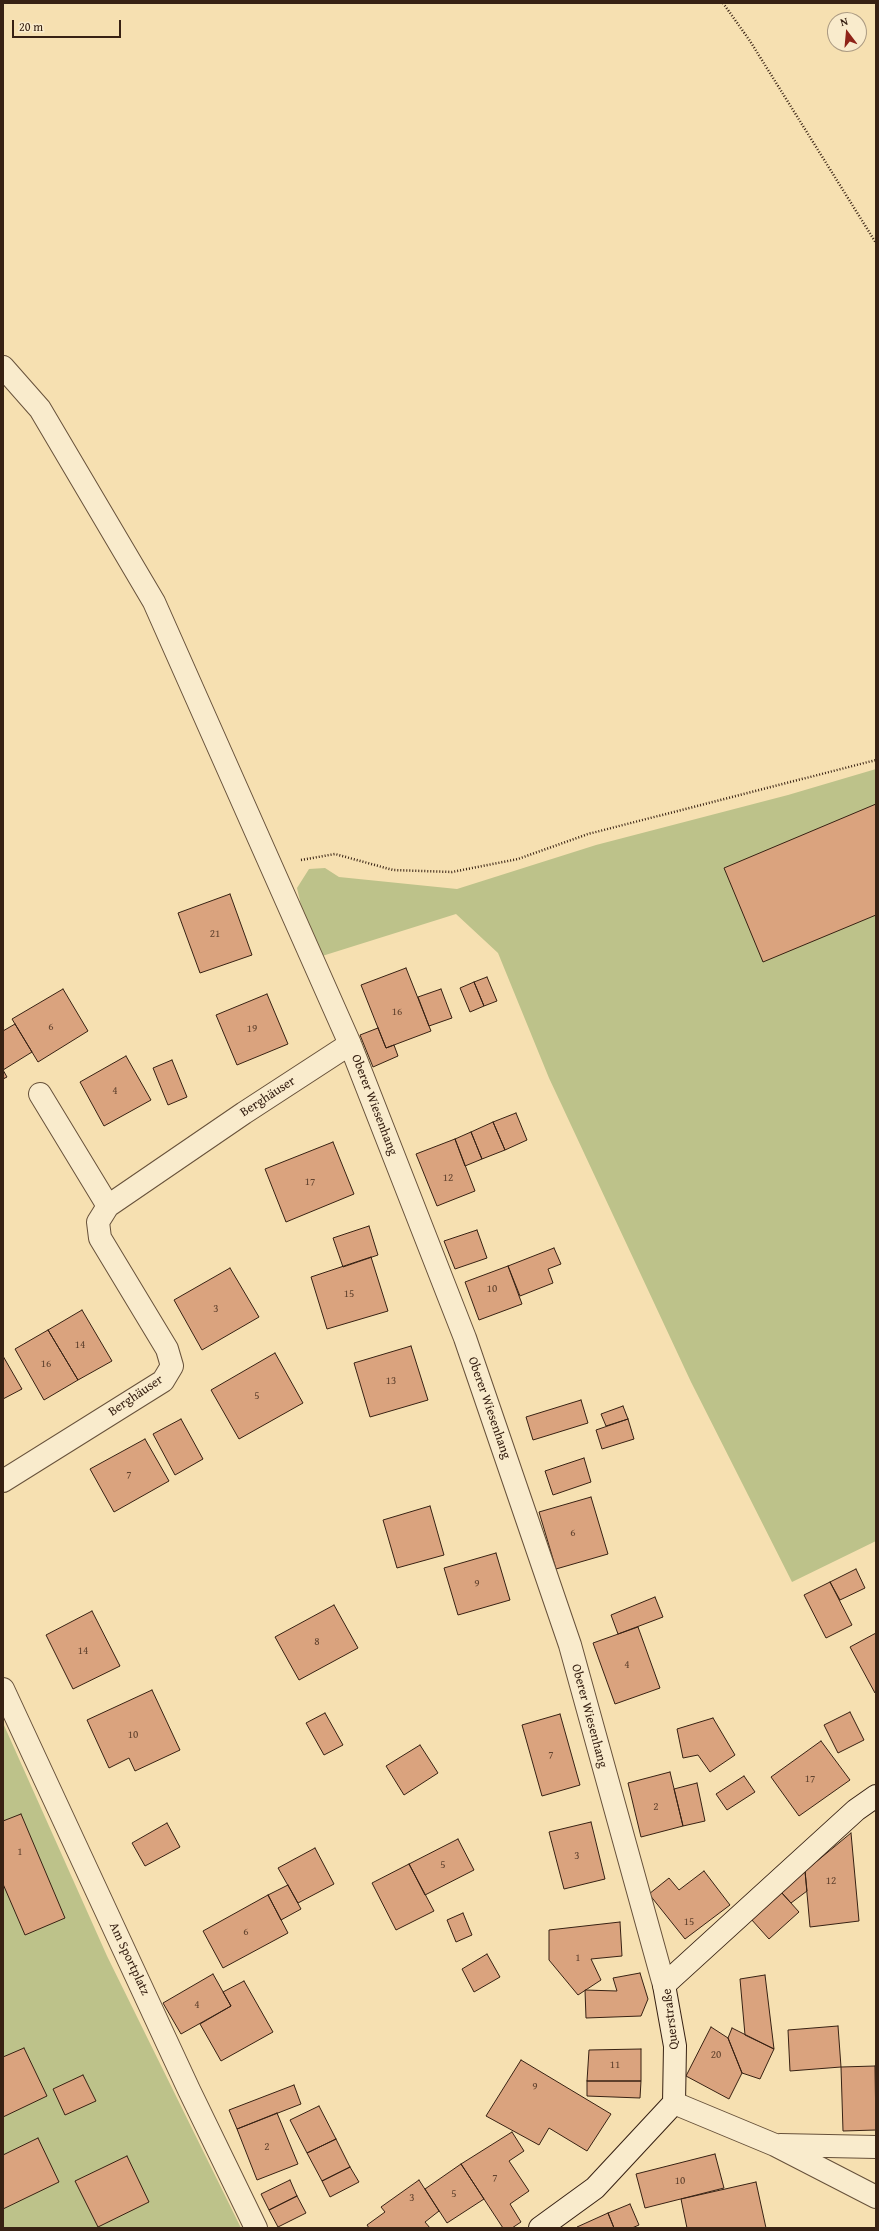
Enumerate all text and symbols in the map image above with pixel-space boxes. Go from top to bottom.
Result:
scale bar [14,12,123,38]
north arrow [827,12,867,52]
text: N [838,13,850,30]
text: 20 m [19,18,43,35]
house number: 21 [210,927,220,941]
house number: 16 [392,1005,402,1019]
house number: 6 [48,1020,54,1034]
house number: 19 [247,1022,257,1036]
street label: Oberer Wiesenhang [348,1052,400,1158]
street label: Berghäuser [238,1073,298,1121]
house number: 4 [112,1084,118,1098]
house number: 12 [443,1171,453,1185]
house number: 17 [305,1175,315,1189]
house number: 10 [487,1282,497,1296]
house number: 15 [344,1287,354,1301]
house number: 3 [213,1302,219,1316]
house number: 14 [75,1338,85,1352]
street label: Oberer Wiesenhang [464,1355,514,1461]
house number: 16 [41,1357,51,1371]
street label: Berghäuser [106,1372,166,1420]
house number: 13 [386,1374,396,1388]
house number: 5 [254,1389,260,1403]
house number: 7 [126,1468,132,1482]
house number: 6 [570,1526,576,1540]
house number: 9 [474,1577,480,1591]
house number: 8 [314,1635,320,1649]
house number: 14 [78,1644,88,1658]
house number: 4 [624,1658,630,1672]
street label: Oberer Wiesenhang [568,1662,610,1770]
house number: 10 [128,1728,138,1742]
house number: 7 [548,1748,554,1762]
house number: 17 [805,1772,815,1786]
house number: 2 [653,1800,659,1814]
house number: 1 [17,1845,23,1859]
house number: 3 [574,1849,580,1863]
house number: 5 [440,1858,446,1872]
house number: 12 [826,1874,836,1888]
house number: 15 [684,1915,694,1929]
street label: Am Sportplatz [105,1920,153,1998]
house number: 6 [243,1925,249,1939]
house number: 1 [575,1951,581,1965]
street label: Querstraße [660,1988,682,2050]
house number: 4 [194,1998,200,2012]
house number: 20 [711,2048,721,2062]
house number: 11 [610,2058,620,2072]
house number: 9 [532,2080,538,2094]
house number: 2 [264,2140,270,2154]
house number: 7 [492,2171,498,2185]
house number: 10 [675,2174,685,2188]
house number: 5 [451,2187,457,2201]
house number: 3 [409,2191,415,2205]

